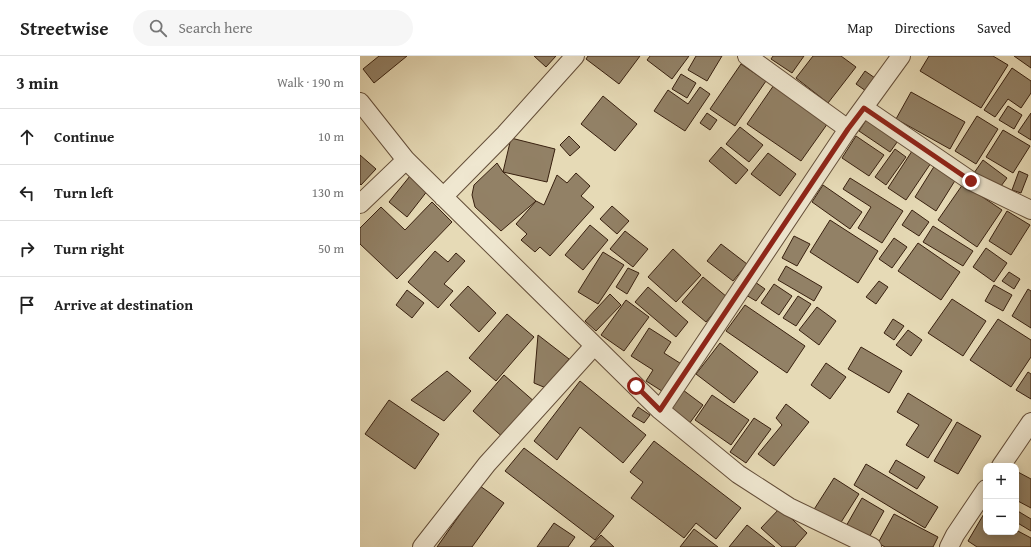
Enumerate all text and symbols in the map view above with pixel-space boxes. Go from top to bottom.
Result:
search box [133,10,413,46]
text: Streetwise [20,14,109,42]
icon: search [147,17,169,39]
text: Search here [179,17,253,38]
text: Map [847,18,873,38]
text: Directions [895,18,955,38]
text: Saved [977,18,1011,38]
text: 3 min [16,70,58,95]
text: Walk · 190 m [277,73,344,92]
icon: ahead [16,126,38,148]
text: Continue [54,126,115,147]
text: 10 m [318,127,344,146]
route end [962,172,980,190]
icon: left [16,182,38,204]
text: Turn left [54,182,113,203]
text: 130 m [312,183,344,202]
icon: right [16,238,38,260]
text: Turn right [54,238,125,259]
text: 50 m [318,239,344,258]
icon: arrive [16,294,38,316]
text: Arrive at destination [54,294,193,315]
route start [627,377,645,395]
map controls [983,463,1019,535]
button: + [983,463,1019,499]
button: − [983,499,1019,535]

